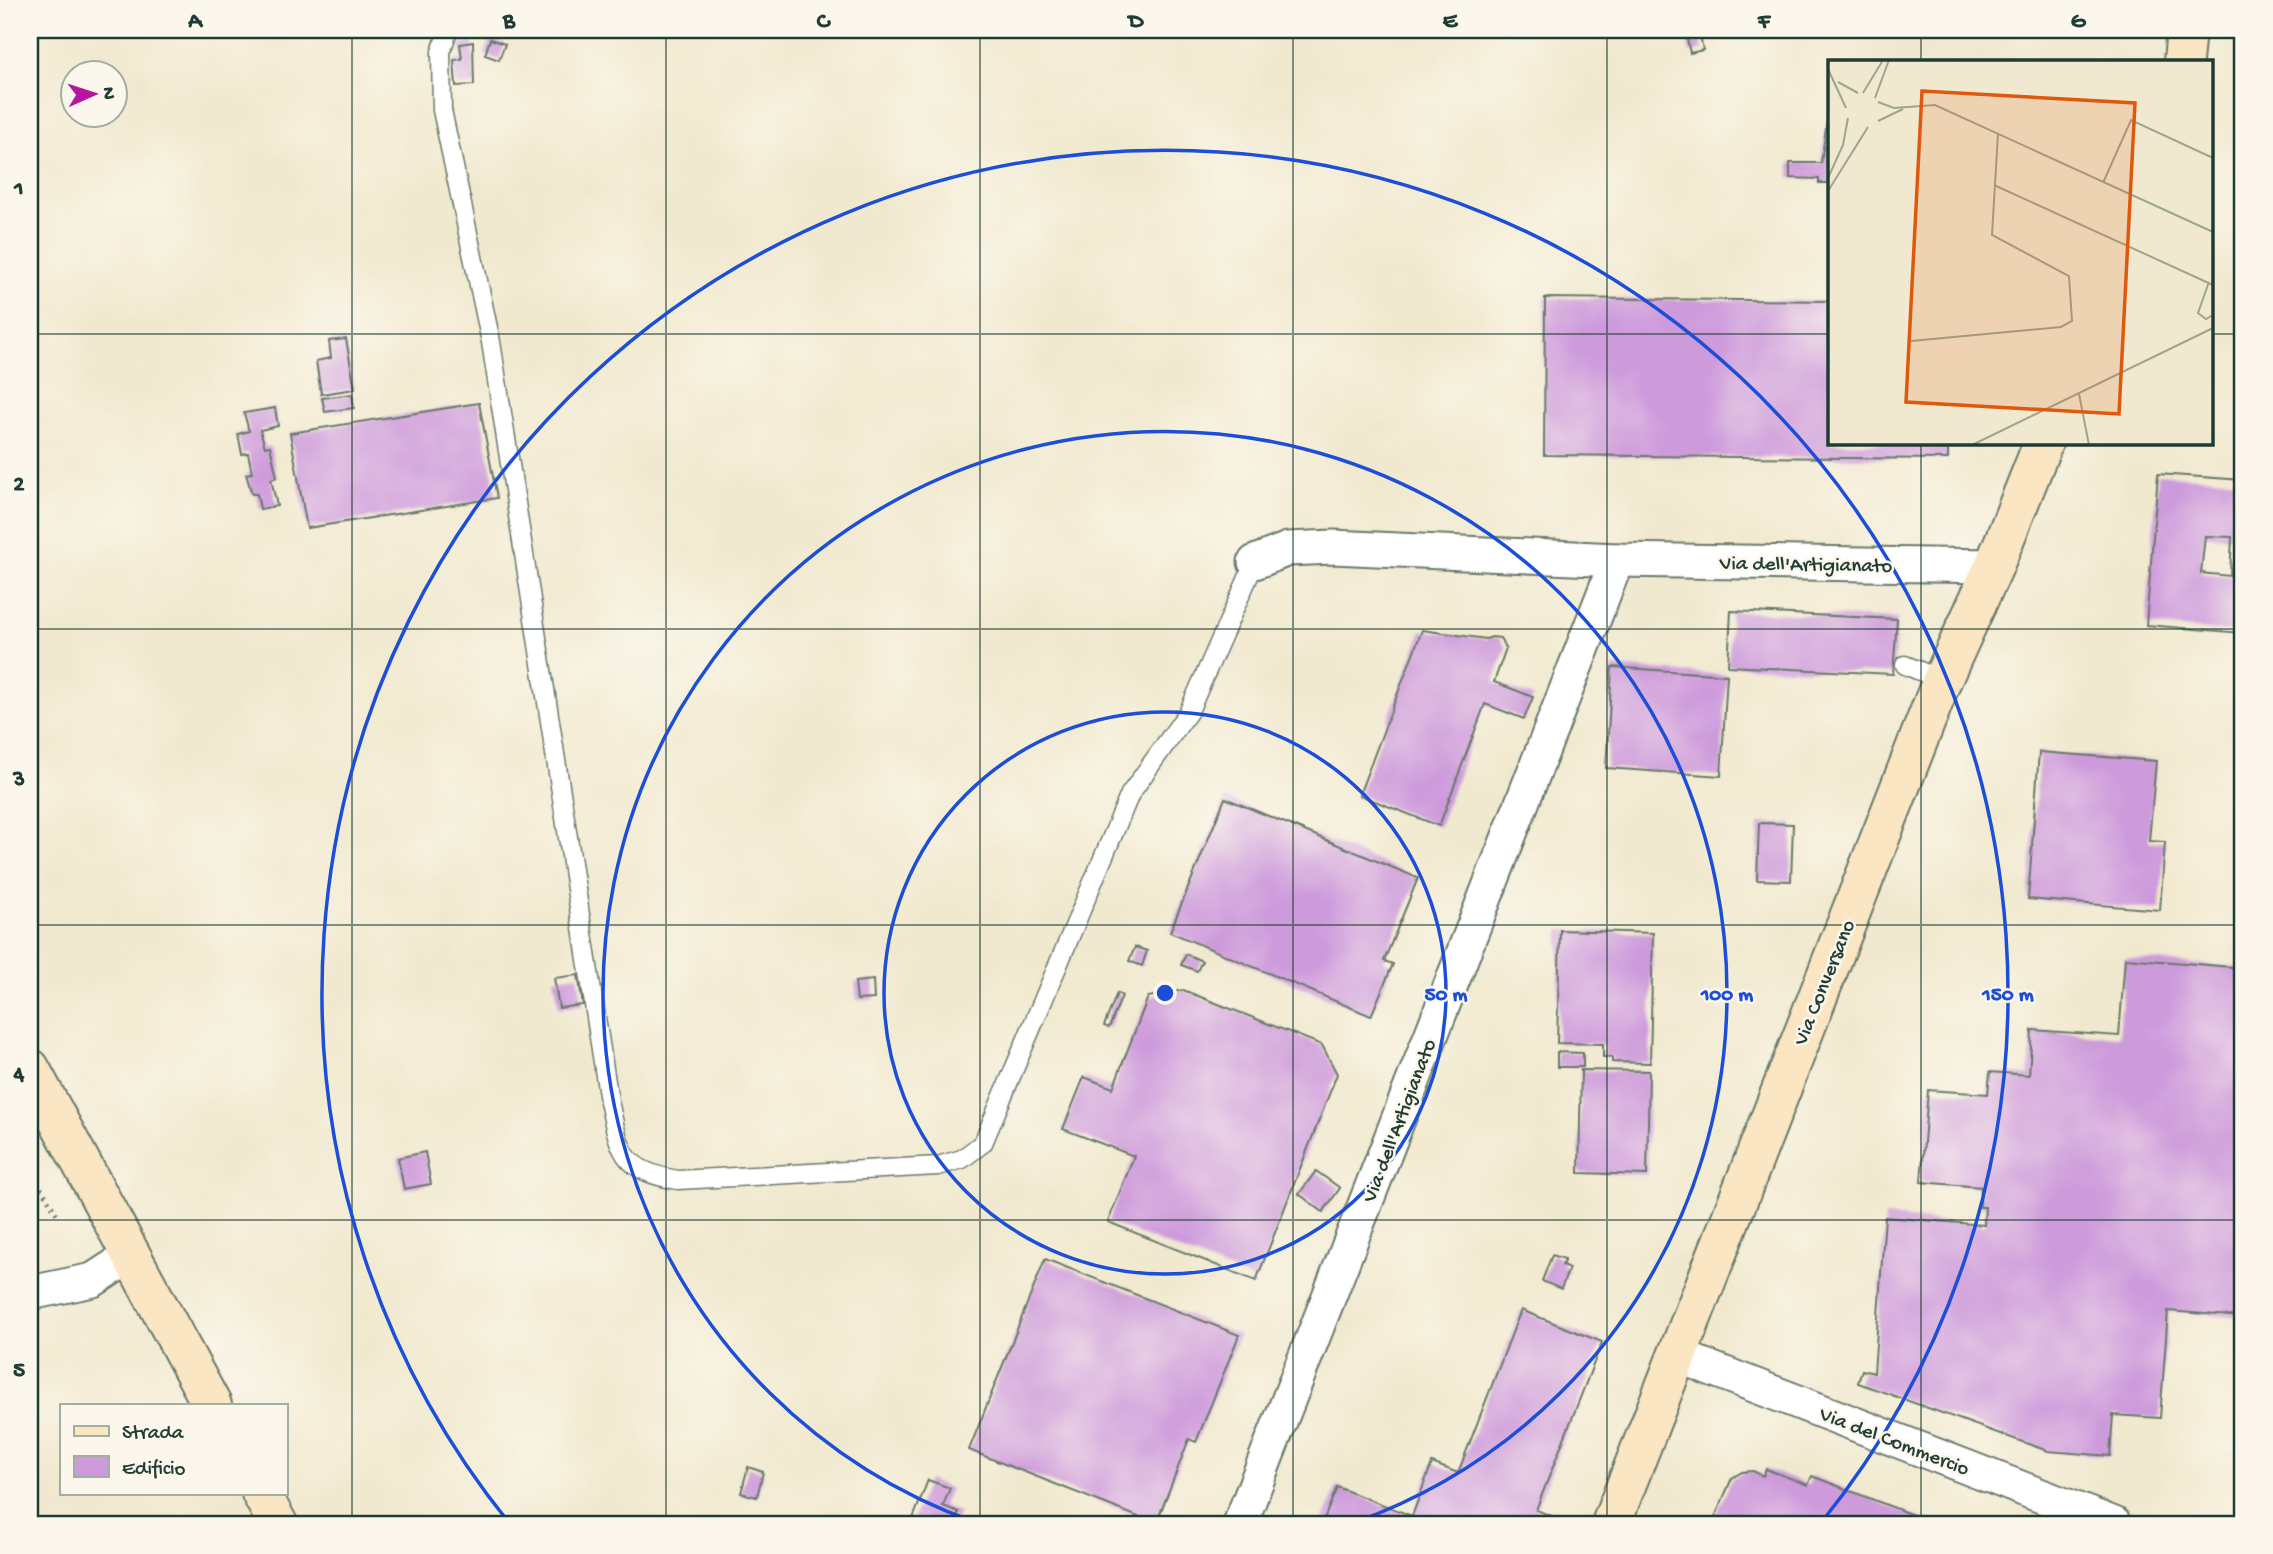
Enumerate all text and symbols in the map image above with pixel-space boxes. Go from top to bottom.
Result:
text: A [187,9,203,36]
text: B [502,9,516,36]
text: C [817,9,832,36]
text: D [1127,9,1145,36]
text: E [1443,9,1459,36]
text: F [1757,9,1772,36]
text: G [2071,9,2087,36]
north arrow [60,60,130,130]
inset map [1828,60,2214,444]
text: N [96,86,119,100]
text: 1 [13,176,24,203]
text: 2 [13,472,25,499]
street label: Via dell'Artigianato [1718,552,1893,581]
text: 3 [12,767,25,794]
street label: Via Conversano [1789,917,1863,1051]
centre of rings [1153,981,1177,1005]
text: 50 m [1425,984,1468,1009]
text: 100 m [1700,984,1753,1009]
text: 150 m [1981,984,2034,1009]
street label: Via dell'Artigianato [1358,1036,1444,1207]
text: 4 [13,1062,25,1089]
text: 5 [13,1358,25,1385]
street label: Via del Commercio [1814,1403,1972,1483]
legend [60,1404,287,1494]
text: Strada [122,1422,185,1447]
text: Edificio [122,1458,186,1483]

